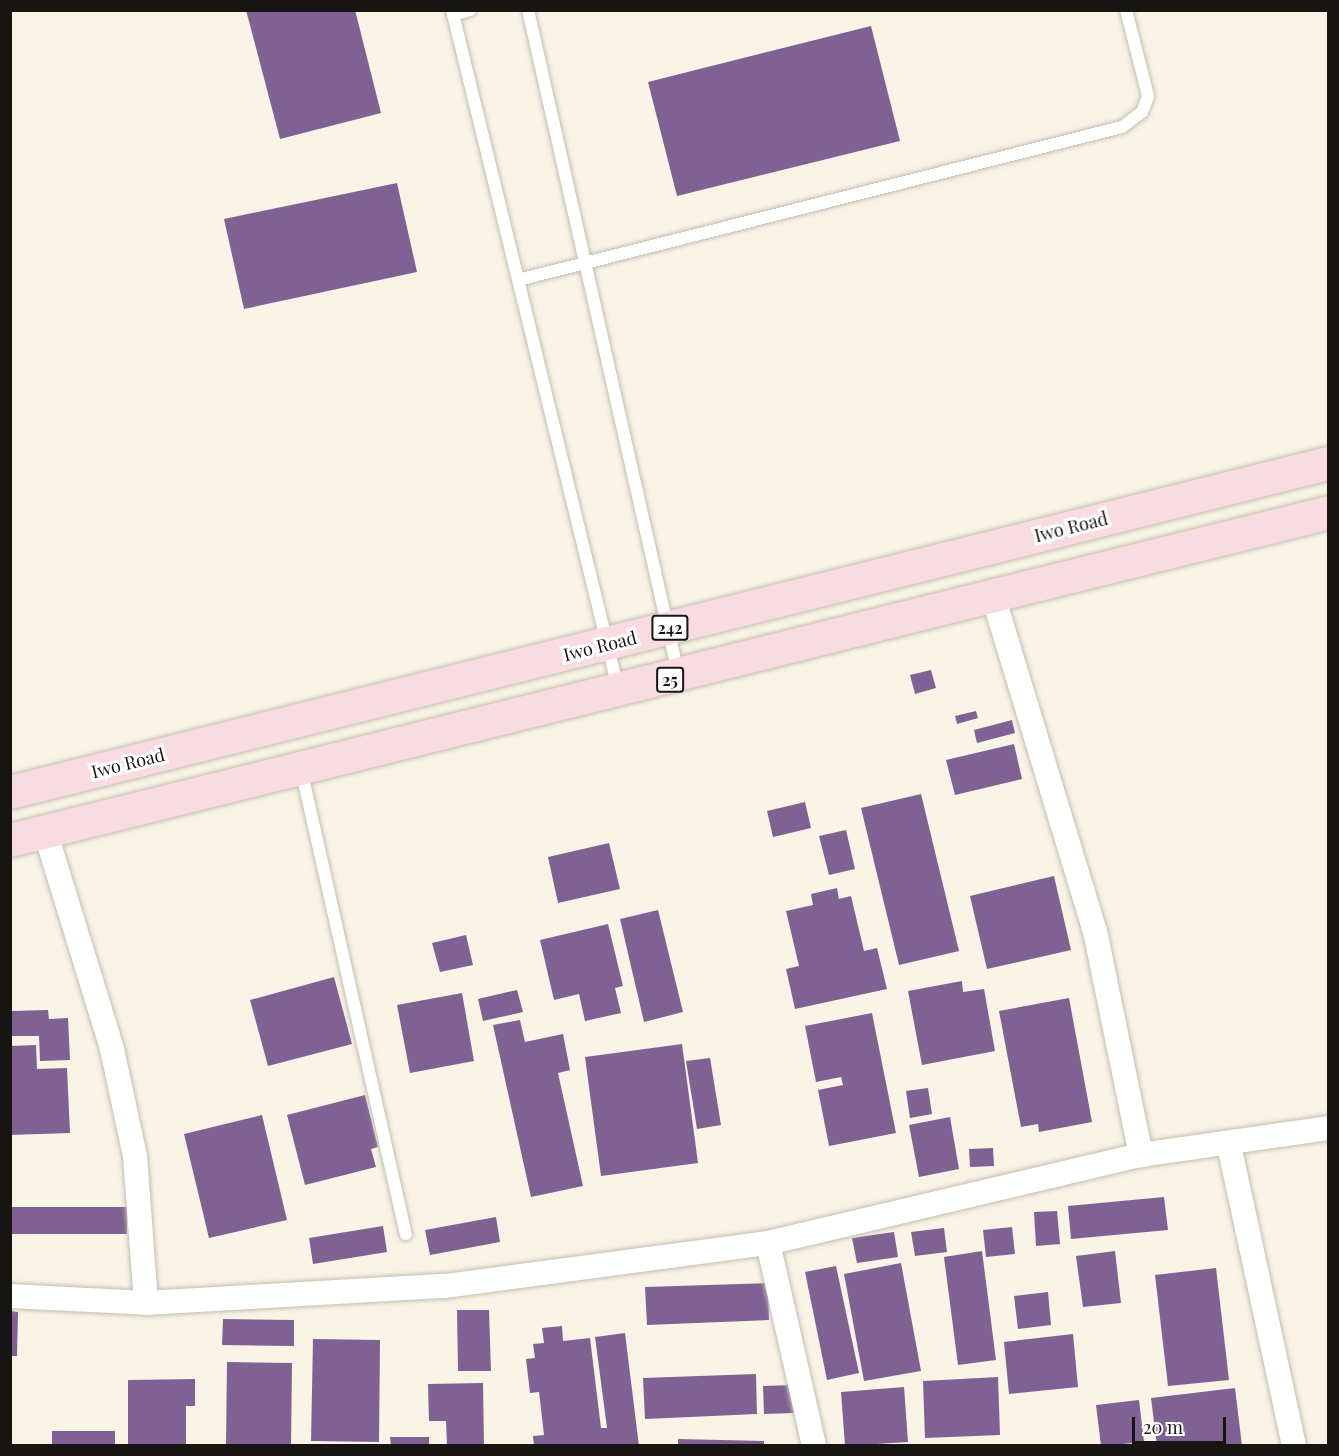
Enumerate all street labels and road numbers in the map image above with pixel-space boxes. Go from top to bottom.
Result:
street label: Iwo Road [1032,507,1110,547]
road number: 242 [650,615,690,641]
street label: Iwo Road [561,626,639,666]
road number: 25 [655,667,685,693]
street label: Iwo Road [89,743,167,783]

